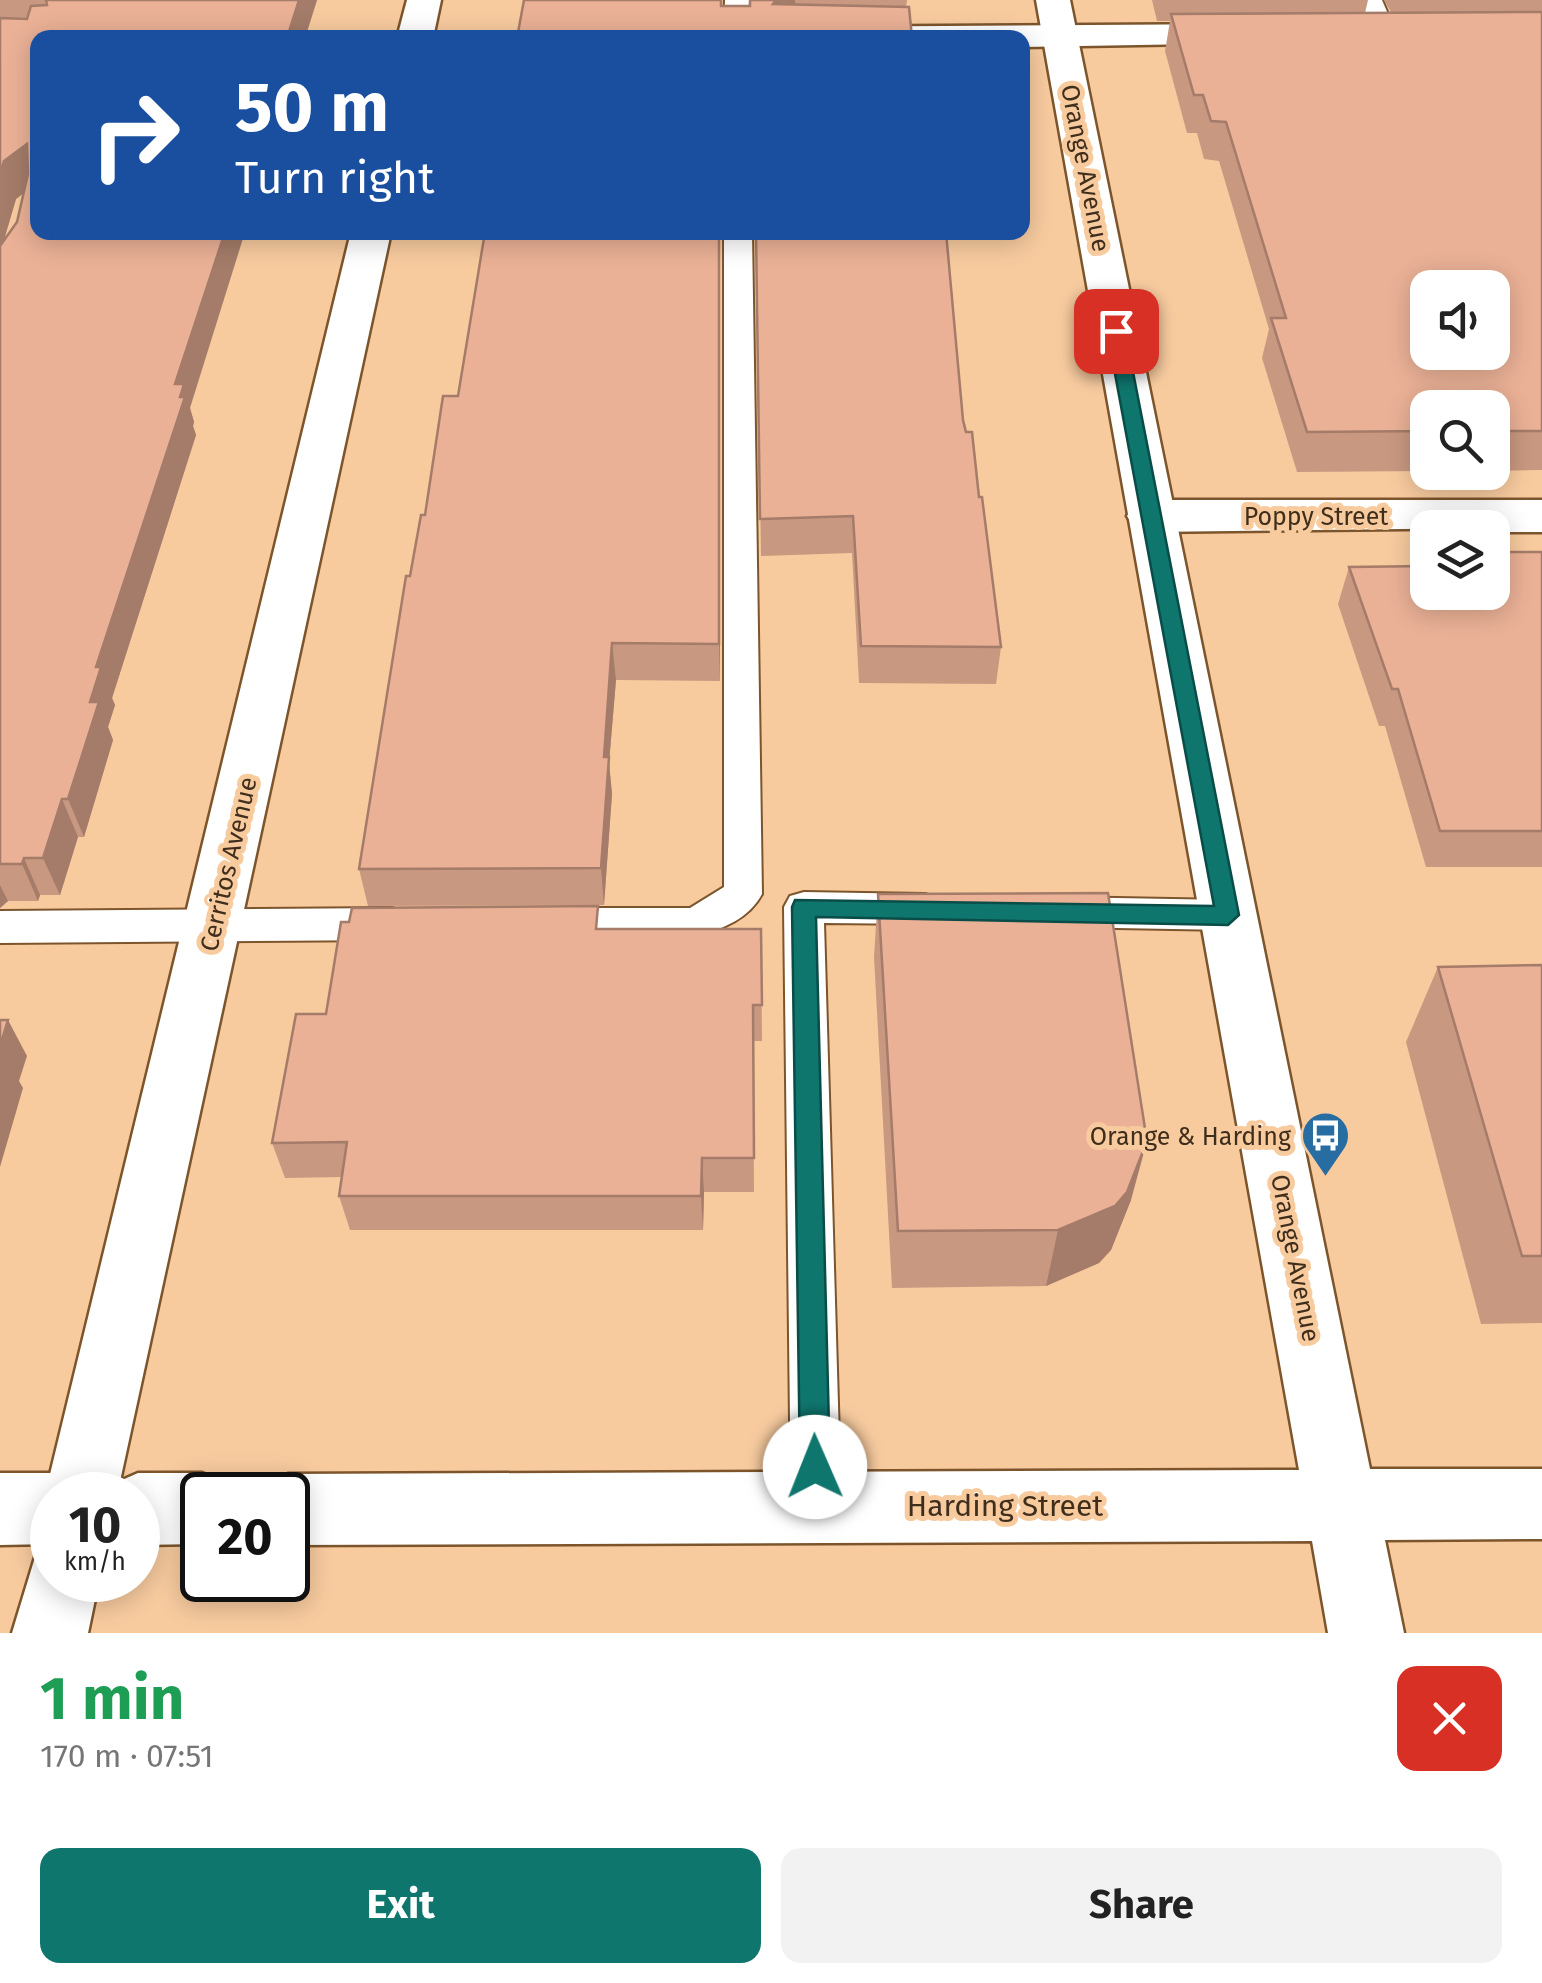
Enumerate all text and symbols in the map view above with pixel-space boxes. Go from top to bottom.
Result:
text: 50 m [235,66,389,150]
icon: right [70,70,200,200]
street label: Orange Avenue [1054,82,1116,255]
text: Turn right [235,151,434,205]
map controls [1410,270,1510,610]
button: sound [1410,270,1510,370]
pin [1074,289,1159,374]
icon: arrive [1089,304,1144,359]
button: search [1410,390,1510,490]
street label: Poppy Street [1244,502,1389,532]
button: layers [1410,510,1510,610]
street label: Cerritos Avenue [194,774,264,954]
bus stop icon: Orange & Harding [1300,1110,1352,1178]
place label: Orange & Harding [1090,1122,1291,1152]
street label: Orange Avenue [1264,1172,1326,1345]
position arrow [763,1415,867,1519]
speed limit sign: 20 [180,1472,310,1602]
street label: Harding Street [907,1488,1103,1524]
text: 10 [69,1495,121,1555]
text: km/h [64,1547,126,1577]
text: 1 min [40,1663,184,1735]
button: close [1397,1666,1502,1771]
text: 170 m · 07:51 [40,1737,214,1775]
button: Exit [40,1848,761,1963]
button: Share [781,1848,1502,1963]

